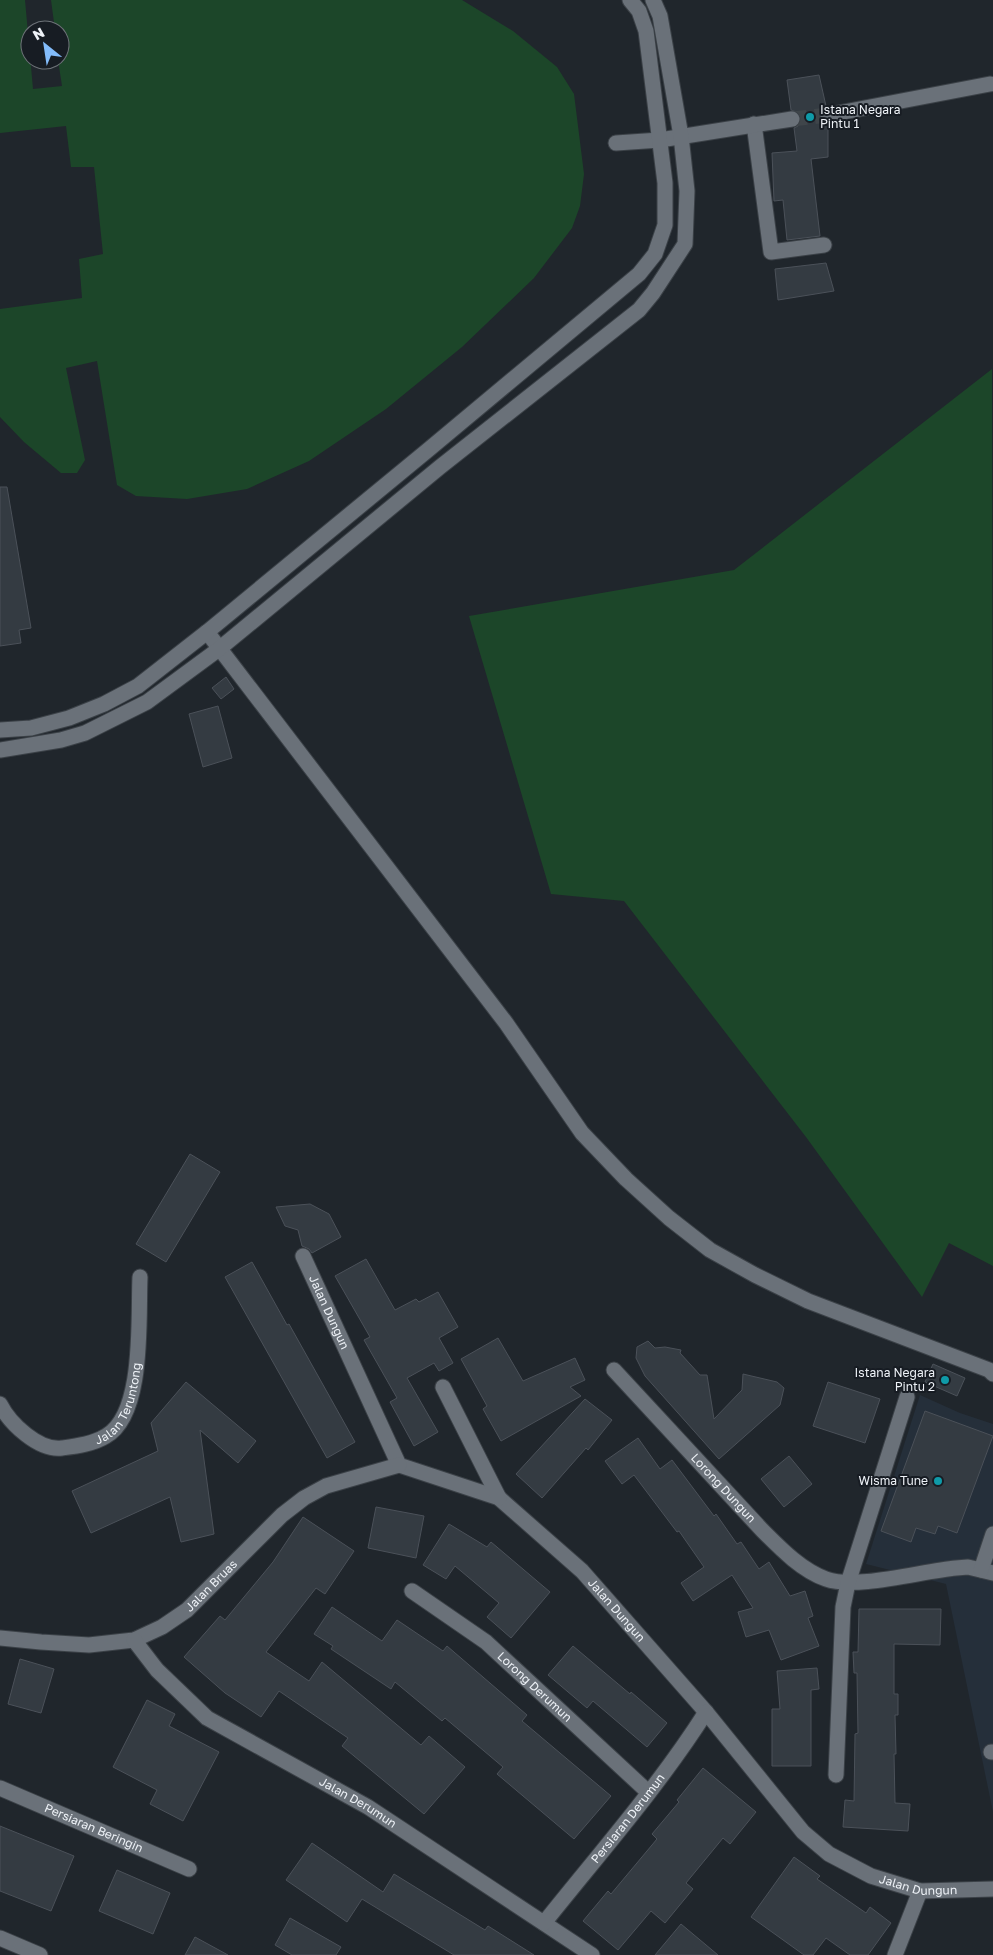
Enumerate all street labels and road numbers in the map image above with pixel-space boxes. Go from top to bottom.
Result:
street label: Jalan Dungun [306,1273,353,1351]
street label: Jalan Teruntong [92,1362,144,1448]
street label: Lorong Dungun [688,1450,759,1525]
street label: Jalan Bruas [182,1556,240,1615]
street label: Jalan Dungun [585,1575,649,1645]
street label: Lorong Derumun [495,1648,575,1725]
street label: Persiaran Derumun [587,1770,668,1866]
street label: Jalan Derumun [317,1774,400,1831]
street label: Persiaran Beringin [42,1800,146,1855]
street label: Jalan Dungun [877,1871,957,1898]

